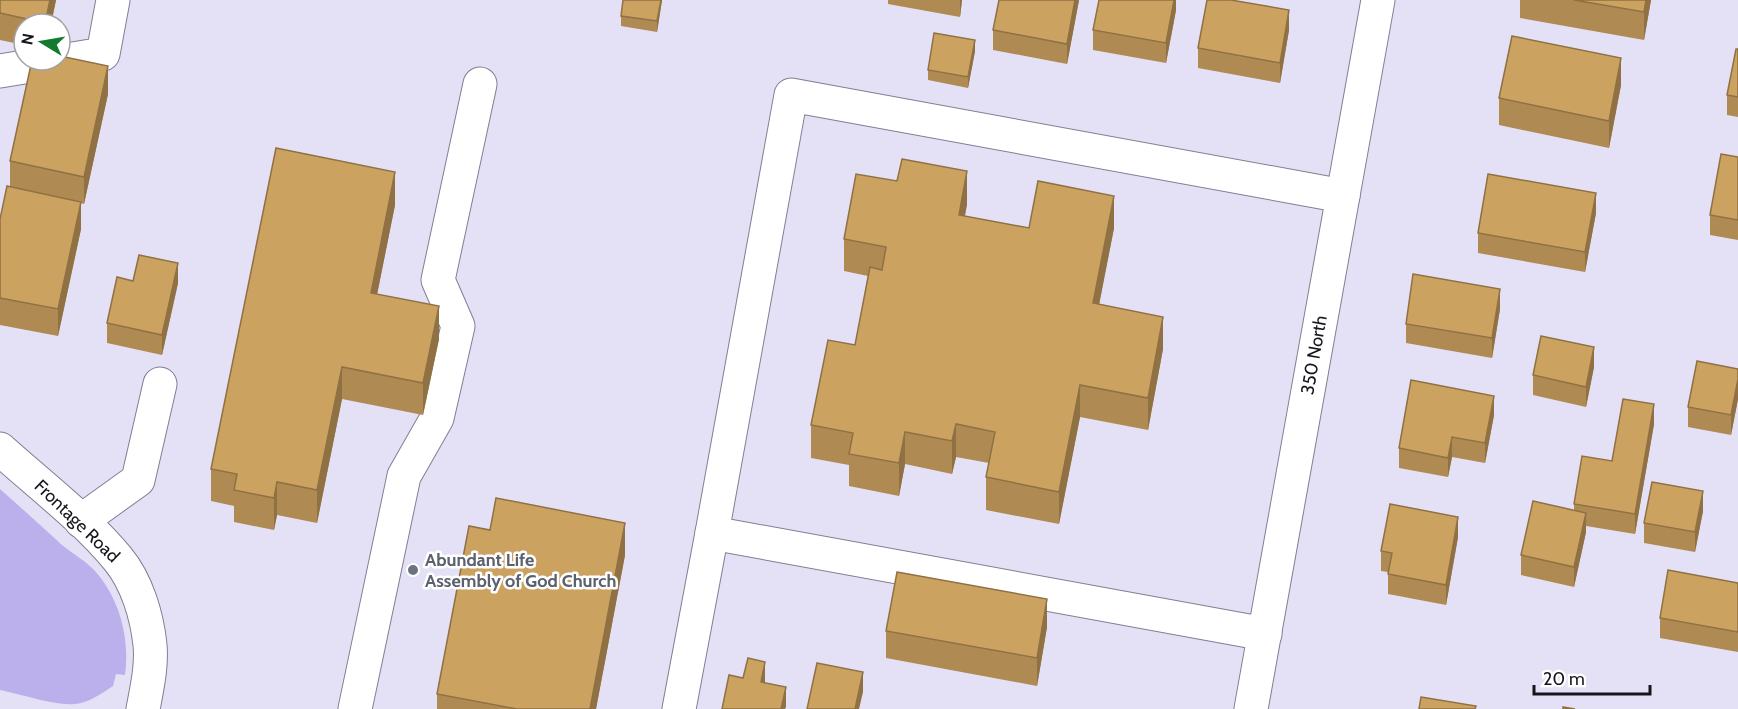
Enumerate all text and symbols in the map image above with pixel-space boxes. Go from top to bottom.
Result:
north arrow [12,12,72,72]
text: N [17,32,38,47]
street label: 350 North [1296,314,1332,396]
street label: Frontage Road [30,475,124,567]
place label: Abundant Life Assembly of God Church [425,549,616,592]
marker: Abundant Life Assembly of God Church [406,563,420,577]
scale bar [1534,658,1650,696]
text: 20 m [1543,668,1585,690]

